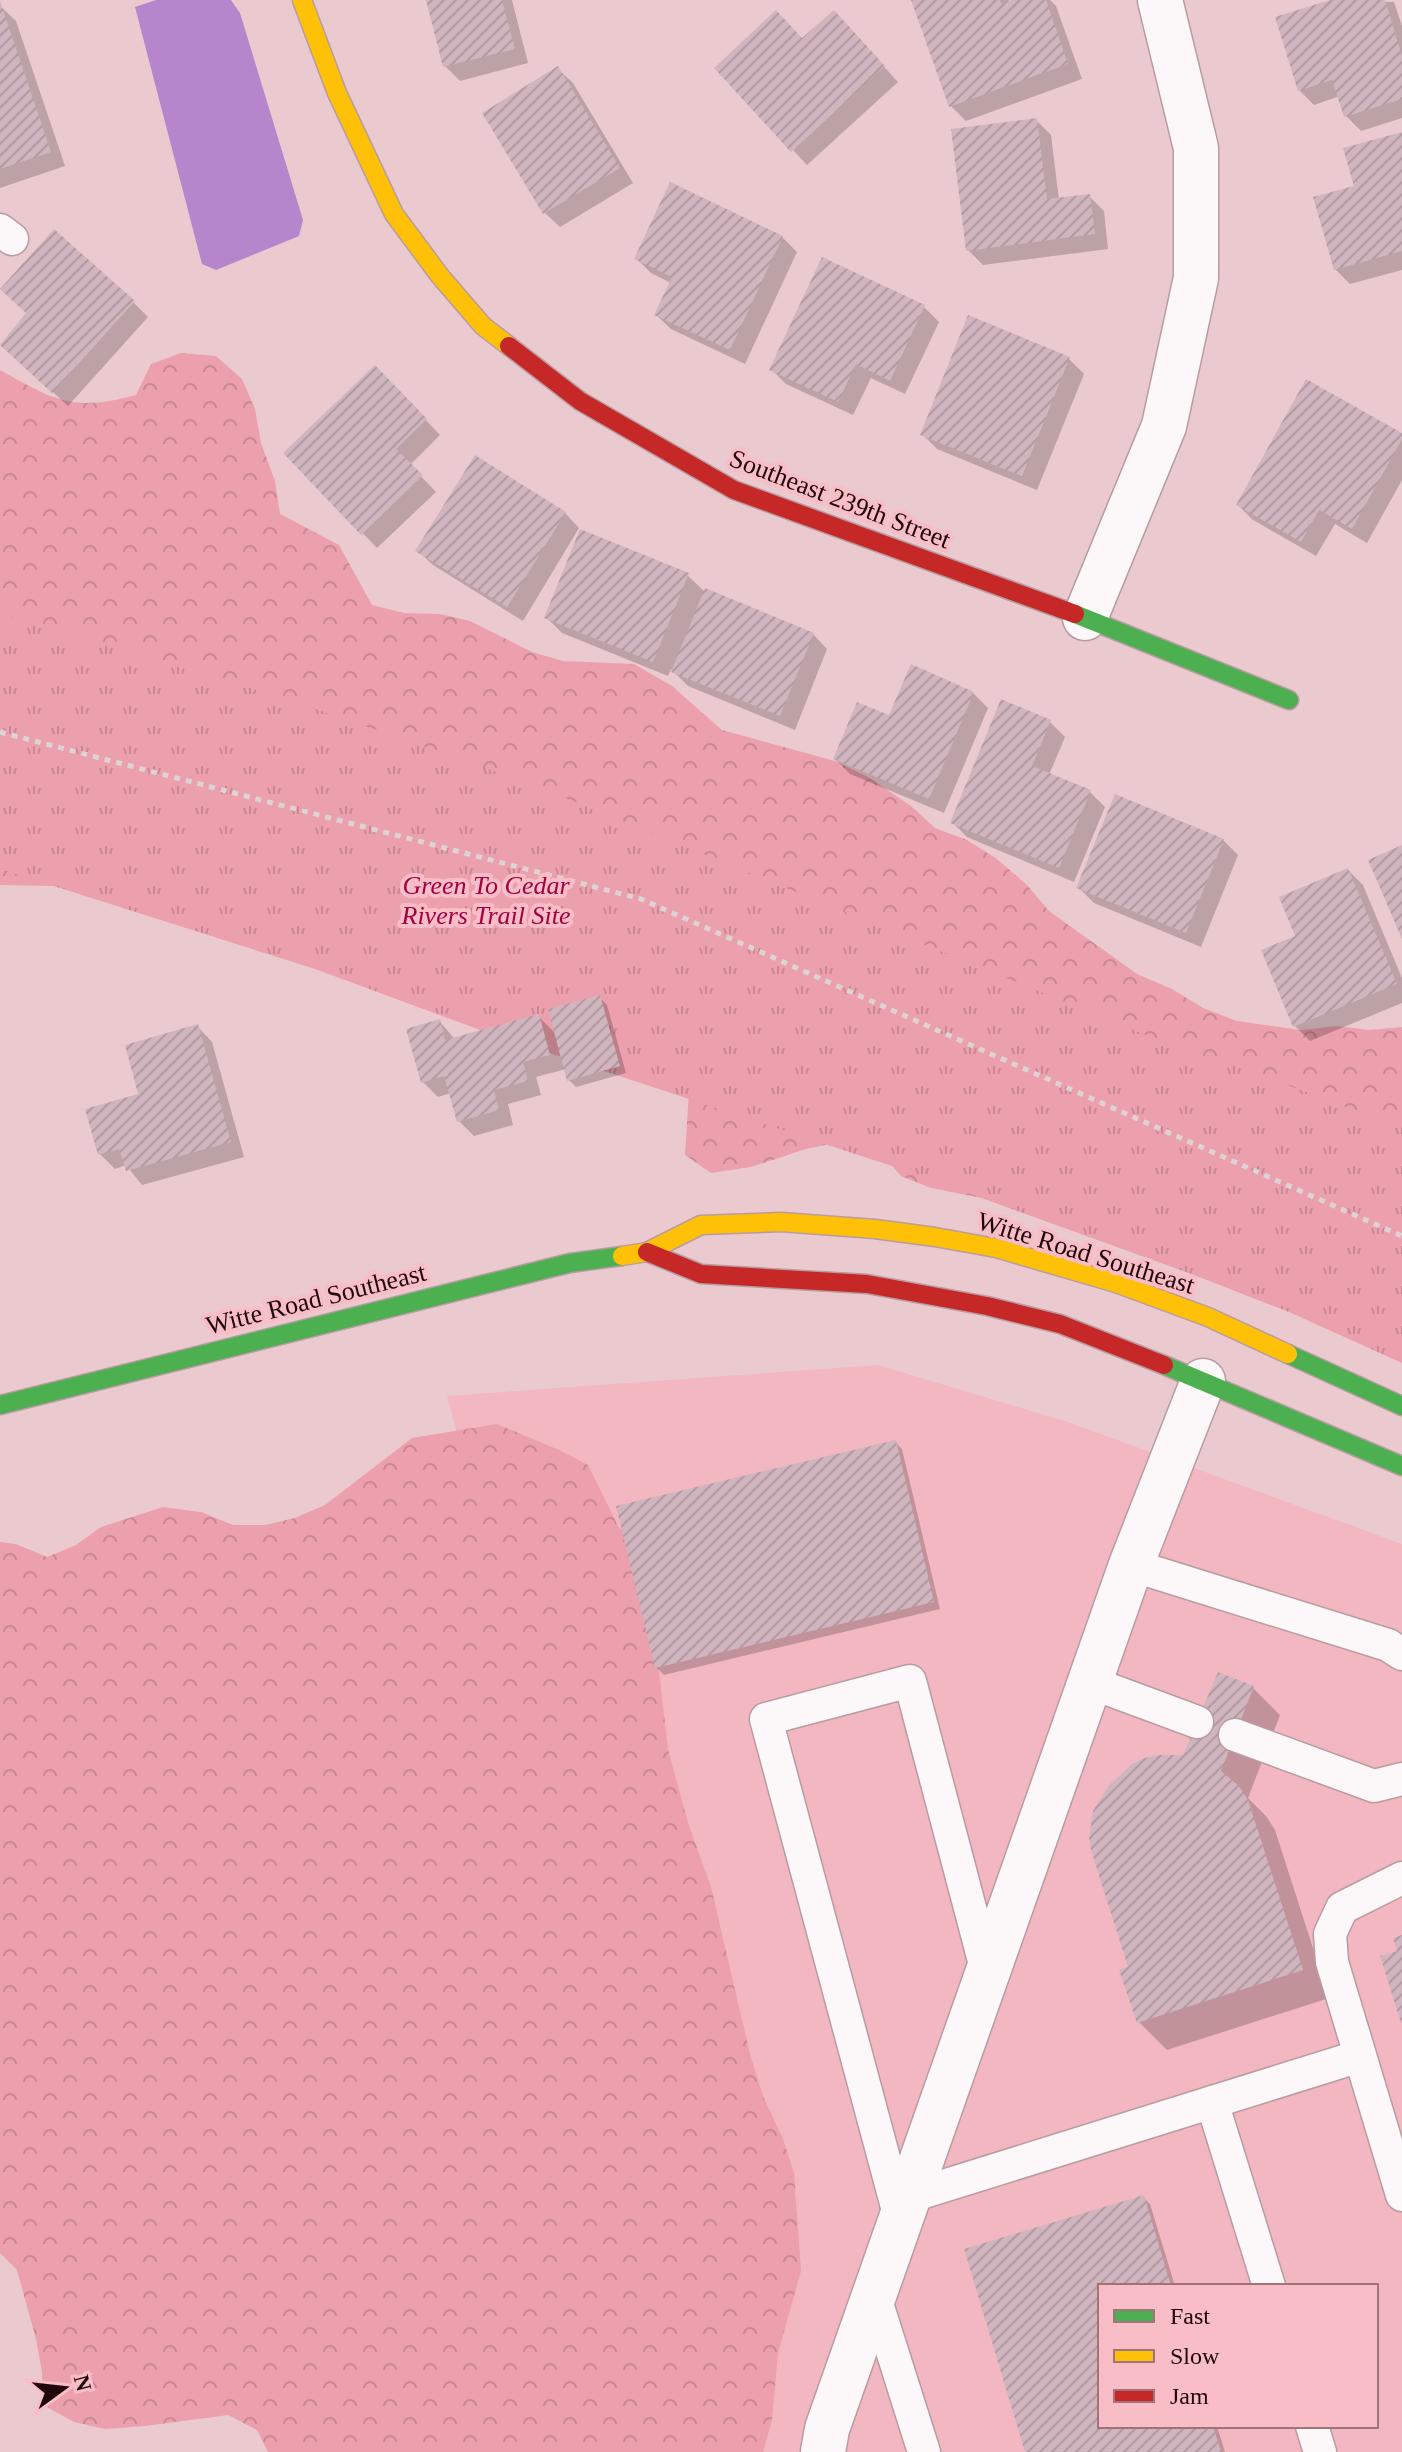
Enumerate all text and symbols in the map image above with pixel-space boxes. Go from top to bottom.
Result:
street label: Southeast 239th Street [726,444,955,555]
park label: Green To Cedar Rivers Trail Site [401,871,571,930]
street label: Witte Road Southeast [974,1206,1199,1300]
street label: Witte Road Southeast [203,1257,430,1340]
legend [1098,2284,1378,2428]
text: Fast [1170,2303,1210,2329]
text: Slow [1170,2343,1220,2369]
north arrow [24,2348,104,2428]
text: N [69,2372,97,2394]
text: Jam [1170,2383,1209,2409]

